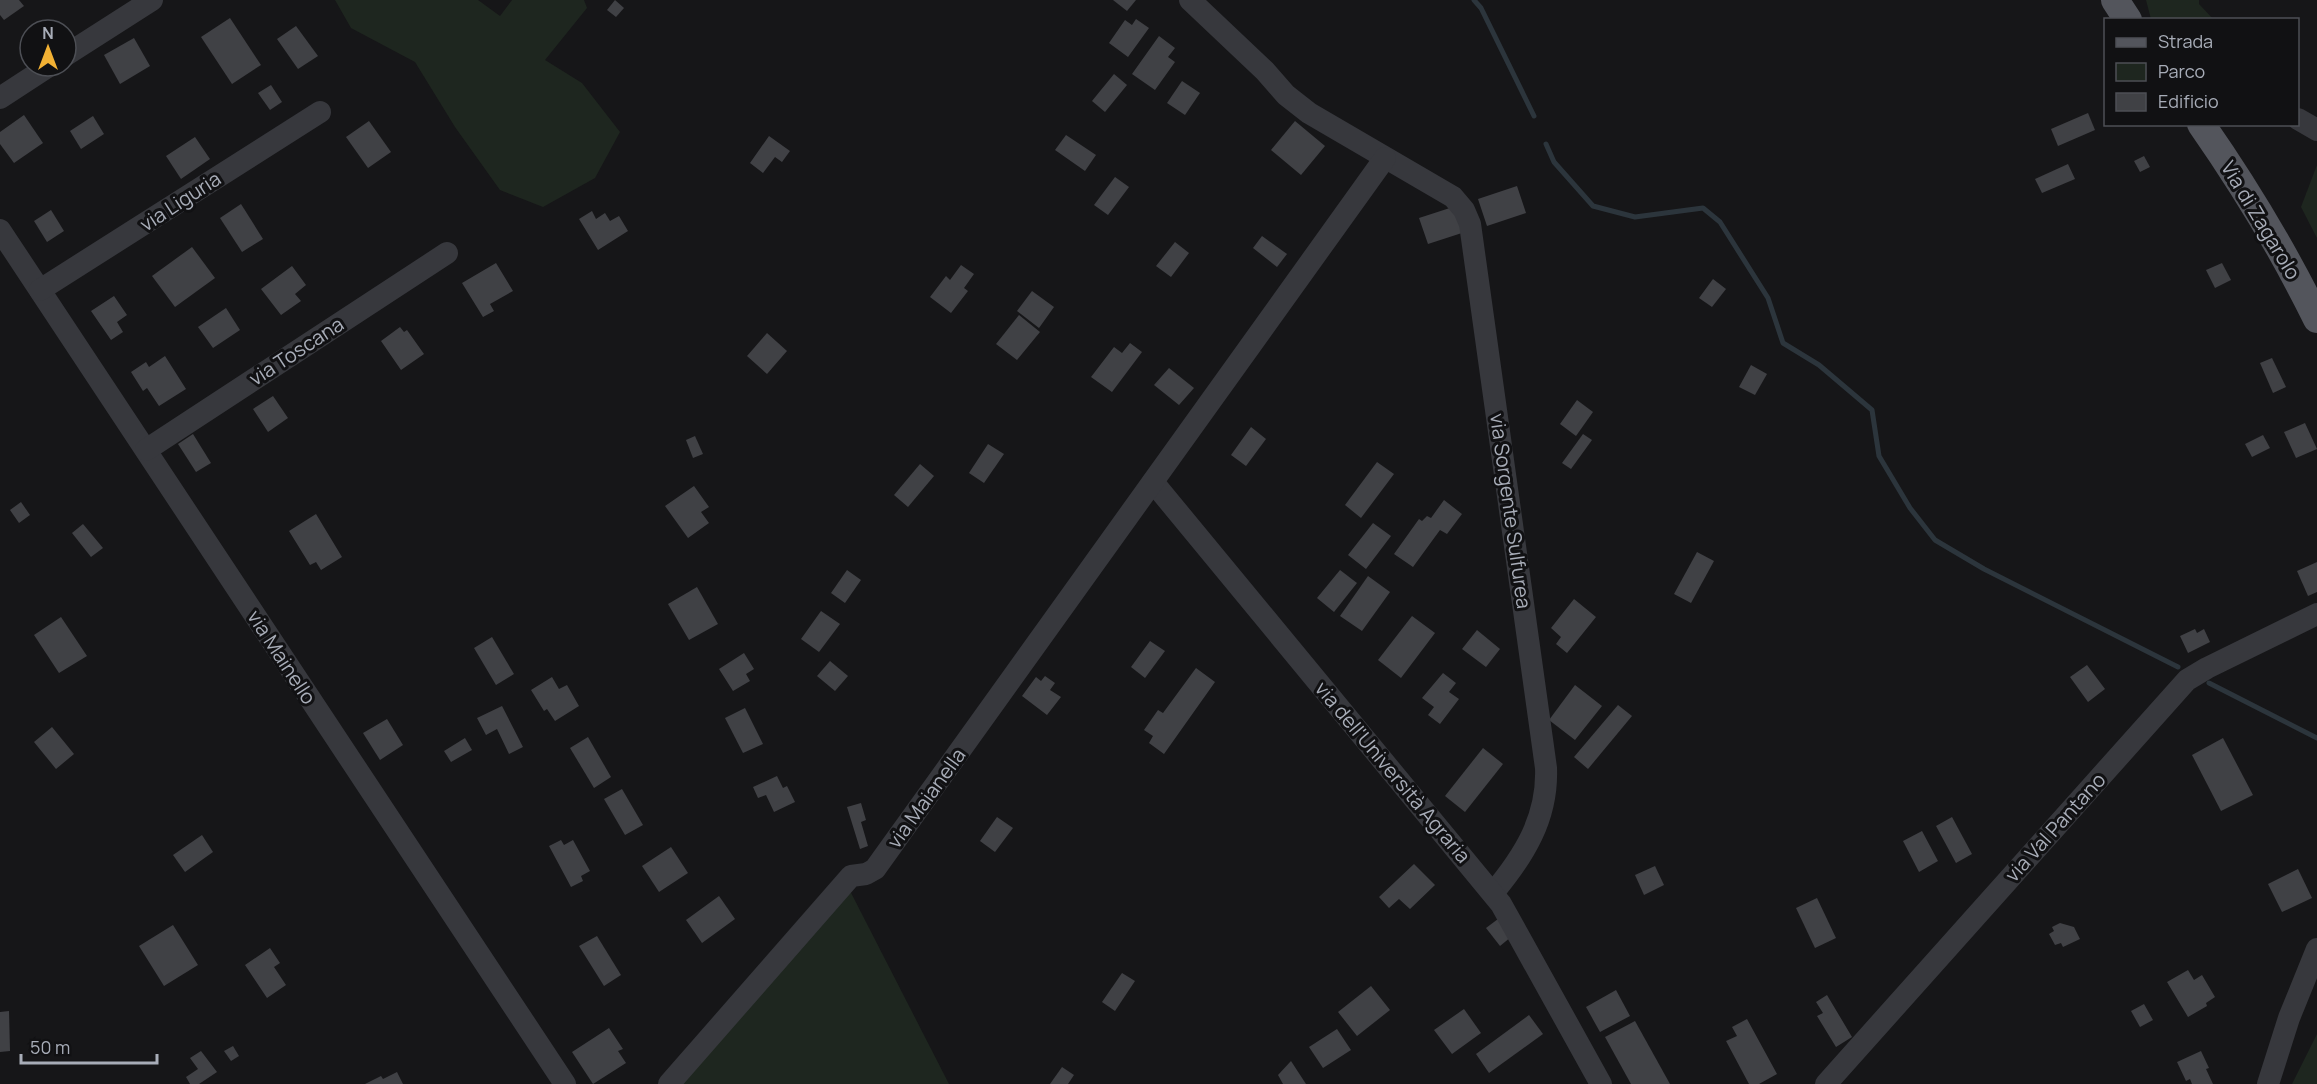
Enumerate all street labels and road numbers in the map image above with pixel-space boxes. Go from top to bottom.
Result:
street label: Via di Zagarolo [2215,156,2307,284]
street label: via Liguria [134,165,226,237]
street label: via Toscana [244,310,348,392]
street label: via Sorgente Sulfurea [1484,412,1538,610]
street label: via Mainello [241,605,323,709]
street label: via dell'Università Agraria [1309,676,1477,868]
street label: via Maianella [881,742,971,854]
street label: via Val Pantano [1999,766,2111,887]

